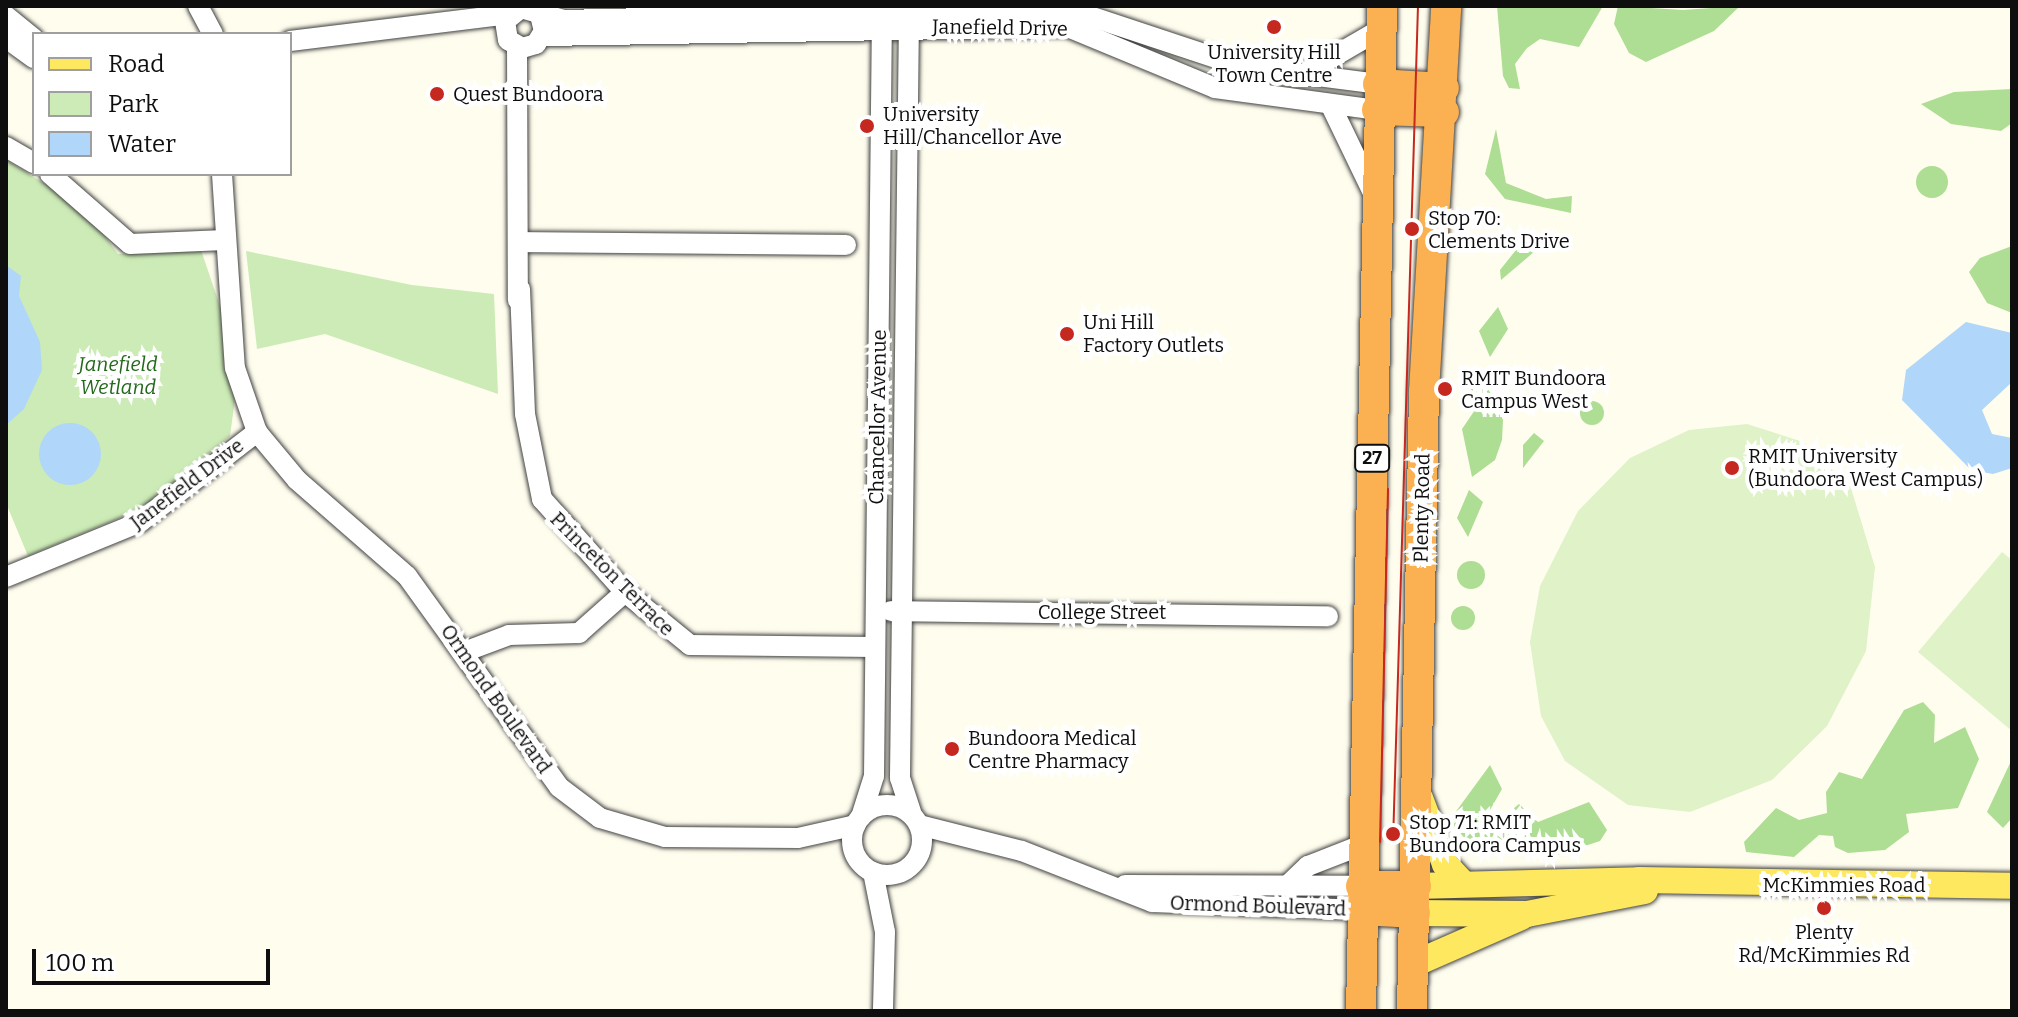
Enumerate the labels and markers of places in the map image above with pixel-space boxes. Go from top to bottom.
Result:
marker: University Hill Town Centre [1265,18,1283,36]
place label: University Hill Town Centre [1207,40,1341,87]
place label: Quest Bundoora [453,82,604,106]
marker: Quest Bundoora [428,85,446,103]
place label: University Hill/Chancellor Ave [883,102,1062,149]
marker: University Hill/Chancellor Ave [858,117,876,135]
place label: Stop 70: Clements Drive [1428,206,1570,253]
marker: Stop 70: Clements Drive [1403,220,1421,238]
place label: Uni Hill Factory Outlets [1083,310,1224,357]
marker: Uni Hill Factory Outlets [1058,325,1076,343]
place label: RMIT Bundoora Campus West [1461,366,1606,413]
marker: RMIT Bundoora Campus West [1436,380,1454,398]
place label: RMIT University (Bundoora West Campus) [1748,444,1983,491]
marker: RMIT University (Bundoora West Campus) [1723,459,1741,477]
place label: Bundoora Medical Centre Pharmacy [968,726,1136,773]
marker: Bundoora Medical Centre Pharmacy [943,740,961,758]
place label: Stop 71: RMIT Bundoora Campus [1409,810,1581,857]
marker: Stop 71: RMIT Bundoora Campus [1384,825,1402,843]
marker: Plenty Rd/McKimmies Rd [1815,899,1833,917]
place label: Plenty Rd/McKimmies Rd [1738,920,1910,967]

